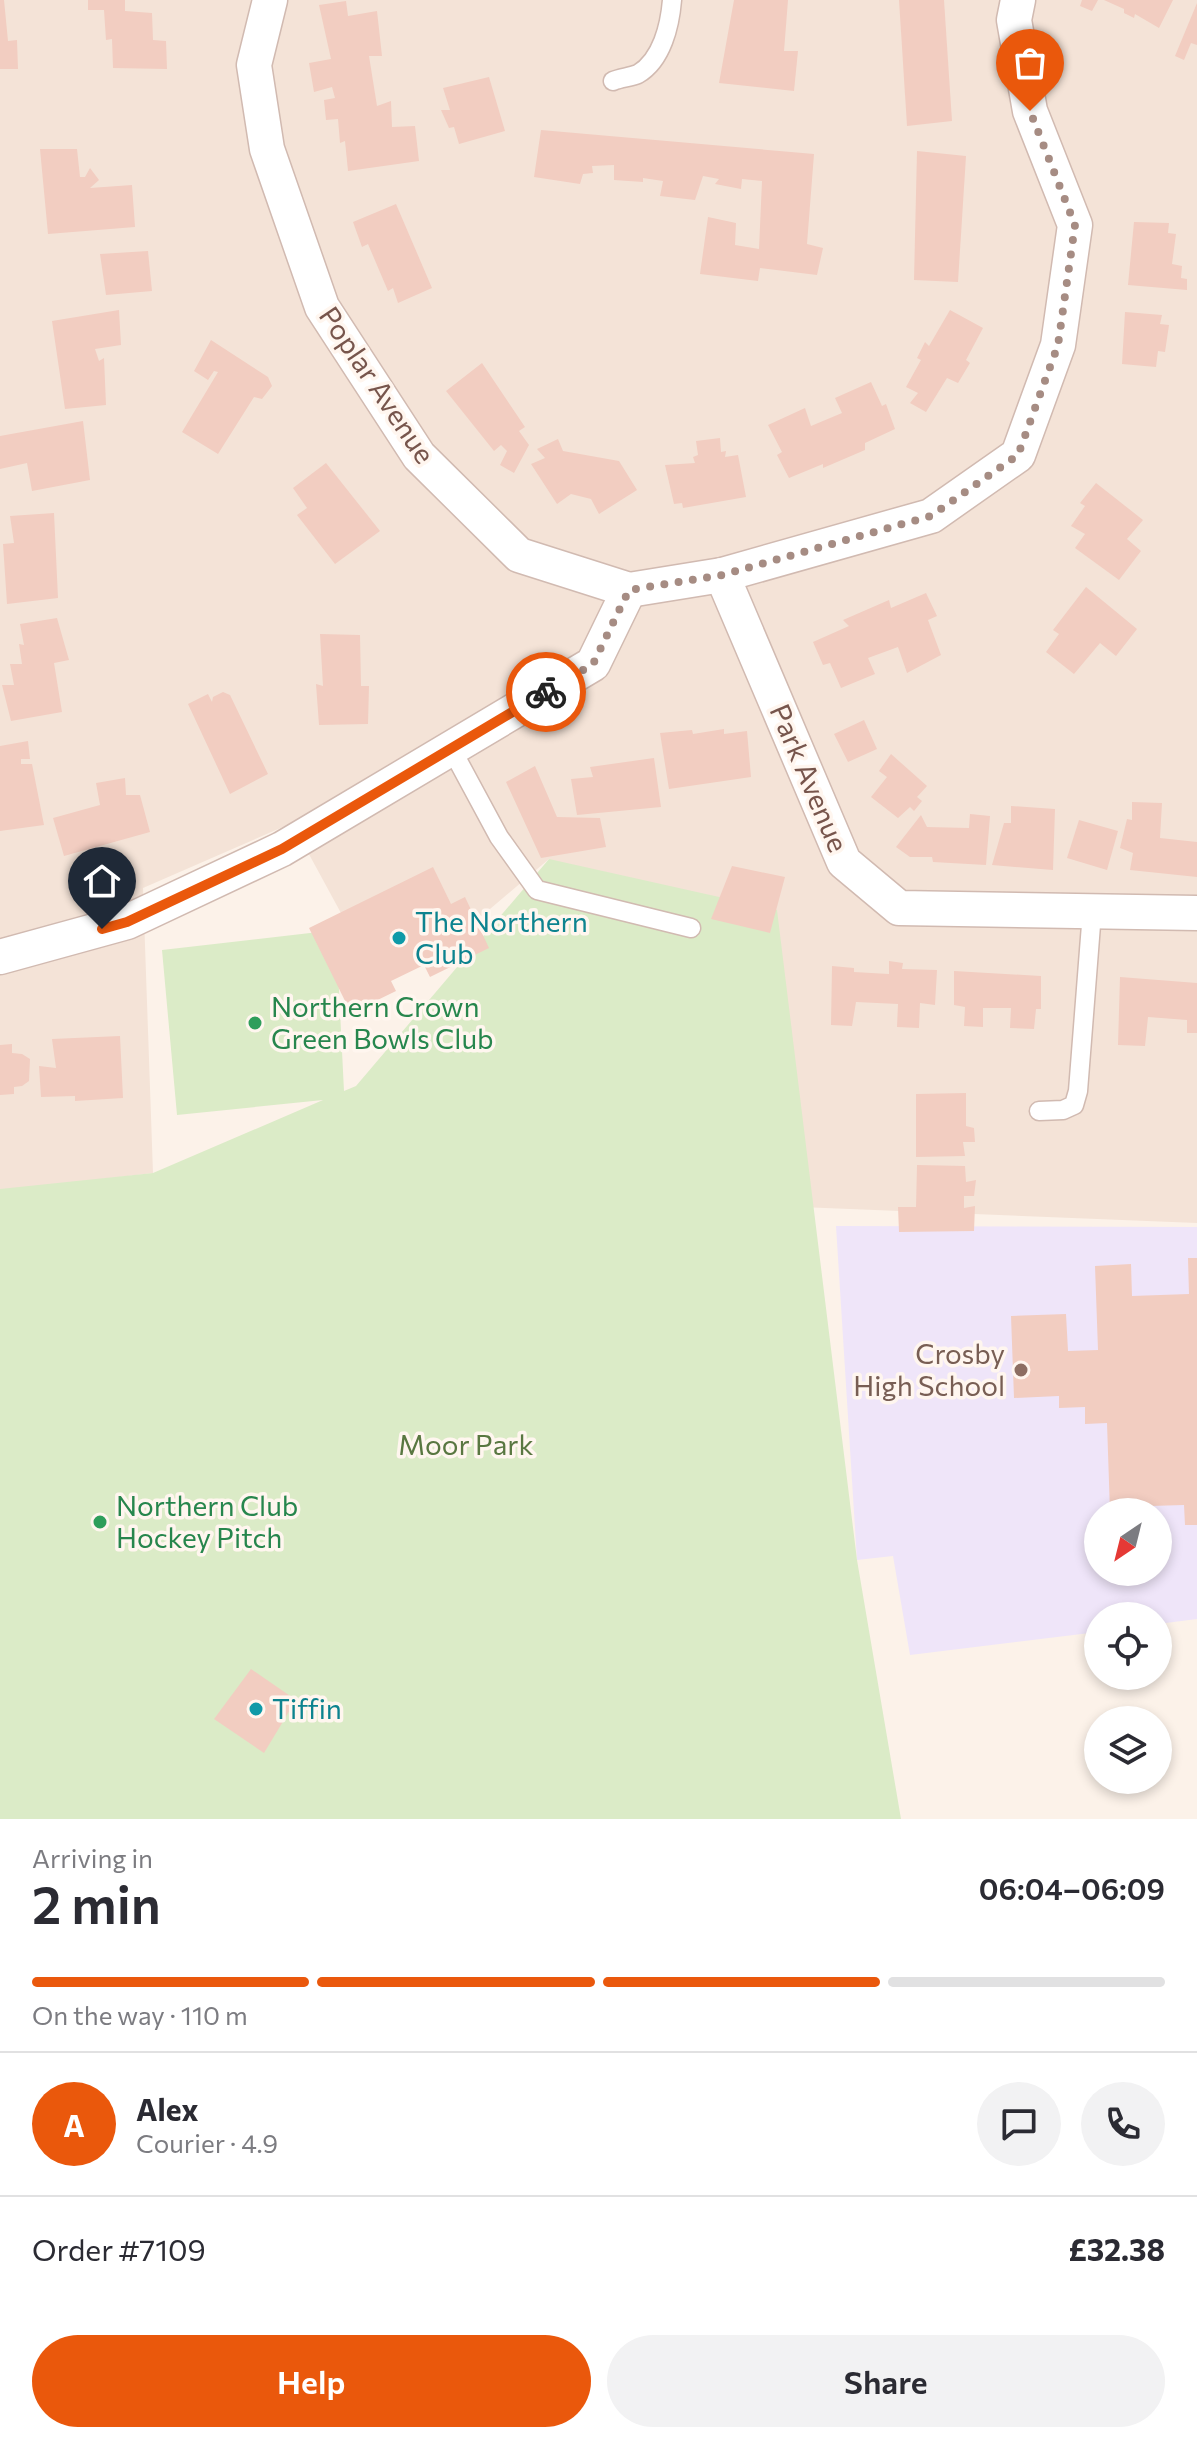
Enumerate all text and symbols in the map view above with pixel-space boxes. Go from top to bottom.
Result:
pin [996,29,1064,111]
icon: bag [1008,41,1052,85]
street label: Poplar Avenue [313,299,443,469]
courier [506,652,586,732]
icon: bike [524,670,568,714]
street label: Park Avenue [764,699,856,857]
pin [68,847,136,929]
icon: home [80,859,124,903]
place label: The Northern Club [415,904,588,970]
marker: The Northern Club [390,929,408,947]
place label: Northern Crown Green Bowls Club [271,989,494,1055]
marker: Northern Crown Green Bowls Club [246,1014,264,1032]
place label: Crosby High School [853,1336,1005,1402]
marker: Crosby High School [1012,1361,1030,1379]
park label: Moor Park [398,1427,534,1461]
place label: Northern Club Hockey Pitch [116,1488,298,1554]
north arrow [1084,1498,1172,1586]
map controls [1084,1498,1172,1794]
marker: Northern Club Hockey Pitch [91,1513,109,1531]
button: locate [1084,1602,1172,1690]
place label: Tiffin [272,1691,342,1725]
marker: Tiffin [247,1700,265,1718]
button: layers [1084,1706,1172,1794]
text: Arriving in [32,1842,153,1873]
text: 06:04–06:09 [979,1869,1165,1906]
text: 2 min [32,1871,161,1935]
text: On the way · 110 m [32,1999,248,2030]
button: chat [977,2082,1061,2166]
button: phone [1081,2082,1165,2166]
text: Alex [136,2090,199,2127]
text: A [63,2106,85,2143]
text: Courier · 4.9 [136,2127,278,2158]
text: Order #7109 [32,2230,206,2267]
text: £32.38 [1068,2230,1165,2267]
button: Help [32,2335,591,2427]
button: Share [607,2335,1165,2427]

